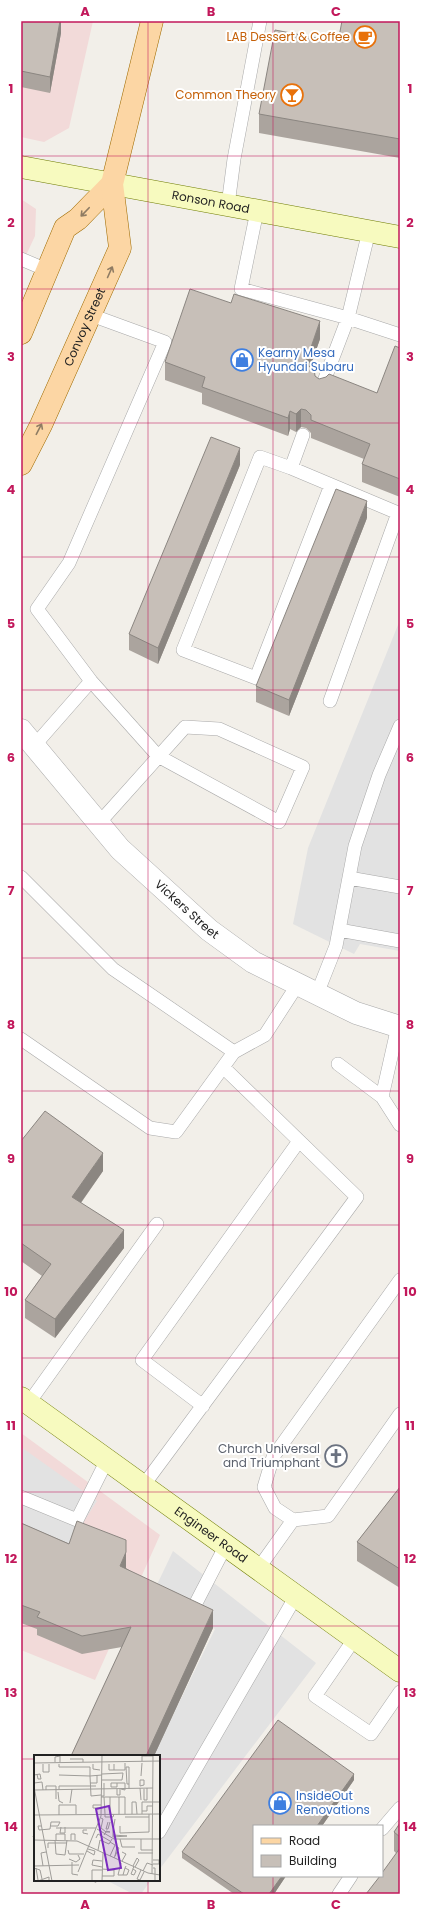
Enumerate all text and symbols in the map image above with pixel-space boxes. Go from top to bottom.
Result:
text: A [80,2,90,21]
text: B [207,2,216,21]
text: C [331,2,341,21]
cafe icon: LAB Dessert & Coffee [352,24,378,50]
place label: LAB Dessert & Coffee [226,28,350,45]
text: 1 [9,79,13,98]
text: 1 [408,79,412,98]
bar icon: Common Theory [279,82,305,108]
place label: Common Theory [175,86,276,103]
street label: Ronson Road [171,186,251,217]
one-way arrow [80,207,90,217]
text: 2 [7,213,15,232]
text: 2 [406,213,414,232]
one-way arrow [107,266,114,278]
street label: Convoy Street [59,285,109,369]
place label: Kearny Mesa Hyundai Subaru [258,344,354,375]
text: 3 [7,347,15,366]
shop icon: Kearny Mesa Hyundai Subaru [229,347,255,373]
text: 3 [406,347,414,366]
one-way arrow [36,423,43,435]
text: 4 [7,480,16,499]
text: 4 [406,480,415,499]
text: 5 [7,614,15,633]
text: 5 [406,614,414,633]
text: 6 [7,748,15,767]
text: 6 [406,748,414,767]
street label: Vickers Street [151,876,223,943]
text: 7 [8,881,15,900]
text: 7 [407,881,414,900]
text: 8 [7,1015,15,1034]
text: 8 [406,1015,414,1034]
text: 9 [7,1149,15,1168]
text: 9 [406,1149,414,1168]
text: 10 [4,1282,18,1301]
text: 10 [403,1282,417,1301]
text: 11 [6,1416,16,1435]
text: 11 [405,1416,415,1435]
place label: Church Universal and Triumphant [218,1440,320,1471]
church icon: Church Universal and Triumphant [323,1443,349,1469]
street label: Engineer Road [171,1502,251,1567]
text: 12 [5,1549,18,1568]
text: 12 [404,1549,417,1568]
text: 13 [5,1683,18,1702]
text: 13 [404,1683,417,1702]
inset map [34,1755,160,1881]
place label: InsideOut Renovations [296,1787,370,1818]
shop icon: InsideOut Renovations [267,1790,293,1816]
text: 14 [4,1817,18,1836]
text: 14 [403,1817,417,1836]
legend [253,1825,383,1877]
text: Road [289,1832,320,1849]
text: Building [289,1852,337,1869]
text: A [80,1895,90,1914]
text: B [207,1895,216,1914]
text: C [331,1895,341,1914]

